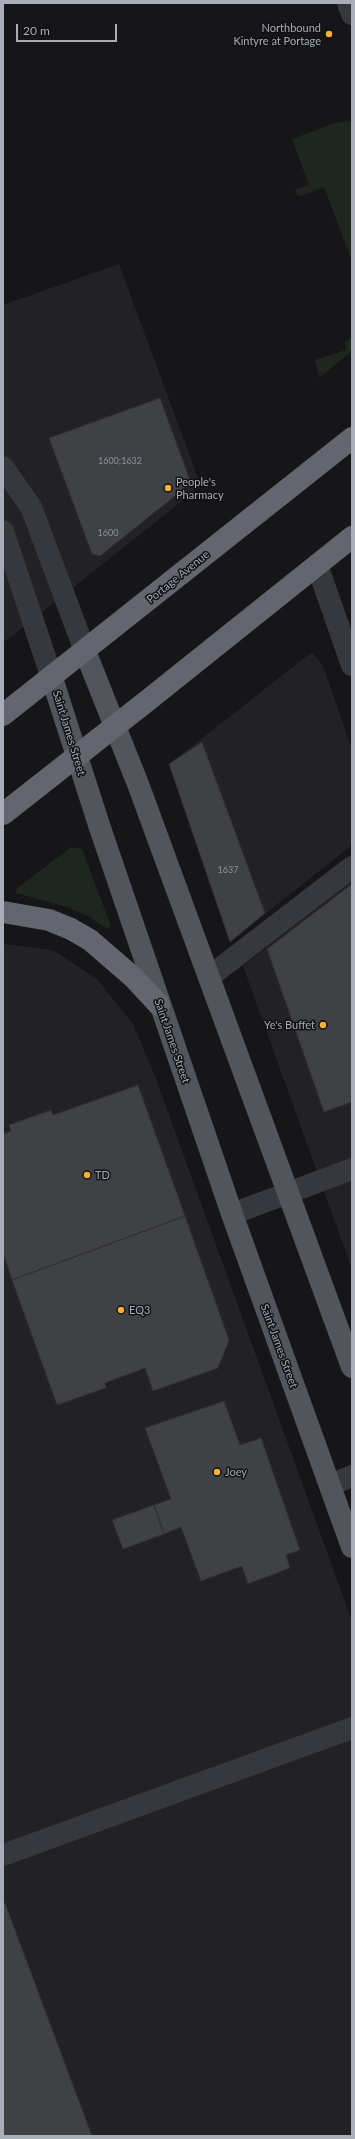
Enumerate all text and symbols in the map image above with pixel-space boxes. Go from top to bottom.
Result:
scale bar [18,16,119,42]
place label: Northbound Kintyre at Portage [233,21,321,47]
text: 20 m [23,23,50,38]
marker: Northbound Kintyre at Portage [324,29,334,39]
house number: 1600;1632 [98,456,142,466]
place label: People's Pharmacy [176,475,224,501]
marker: People's Pharmacy [163,483,173,493]
house number: 1600 [98,528,118,538]
street label: Portage Avenue [144,548,212,606]
street label: Saint James Street [50,689,88,777]
house number: 1637 [218,865,238,875]
street label: Saint James Street [151,997,193,1085]
place label: Ye's Buffet [264,1018,315,1032]
marker: Ye's Buffet [318,1020,328,1030]
place label: TD [95,1168,110,1182]
marker: TD [82,1170,92,1180]
street label: Saint James Street [258,1302,300,1390]
place label: EQ3 [129,1303,150,1317]
marker: EQ3 [116,1305,126,1315]
place label: Joey [225,1465,247,1479]
marker: Joey [212,1467,222,1477]

